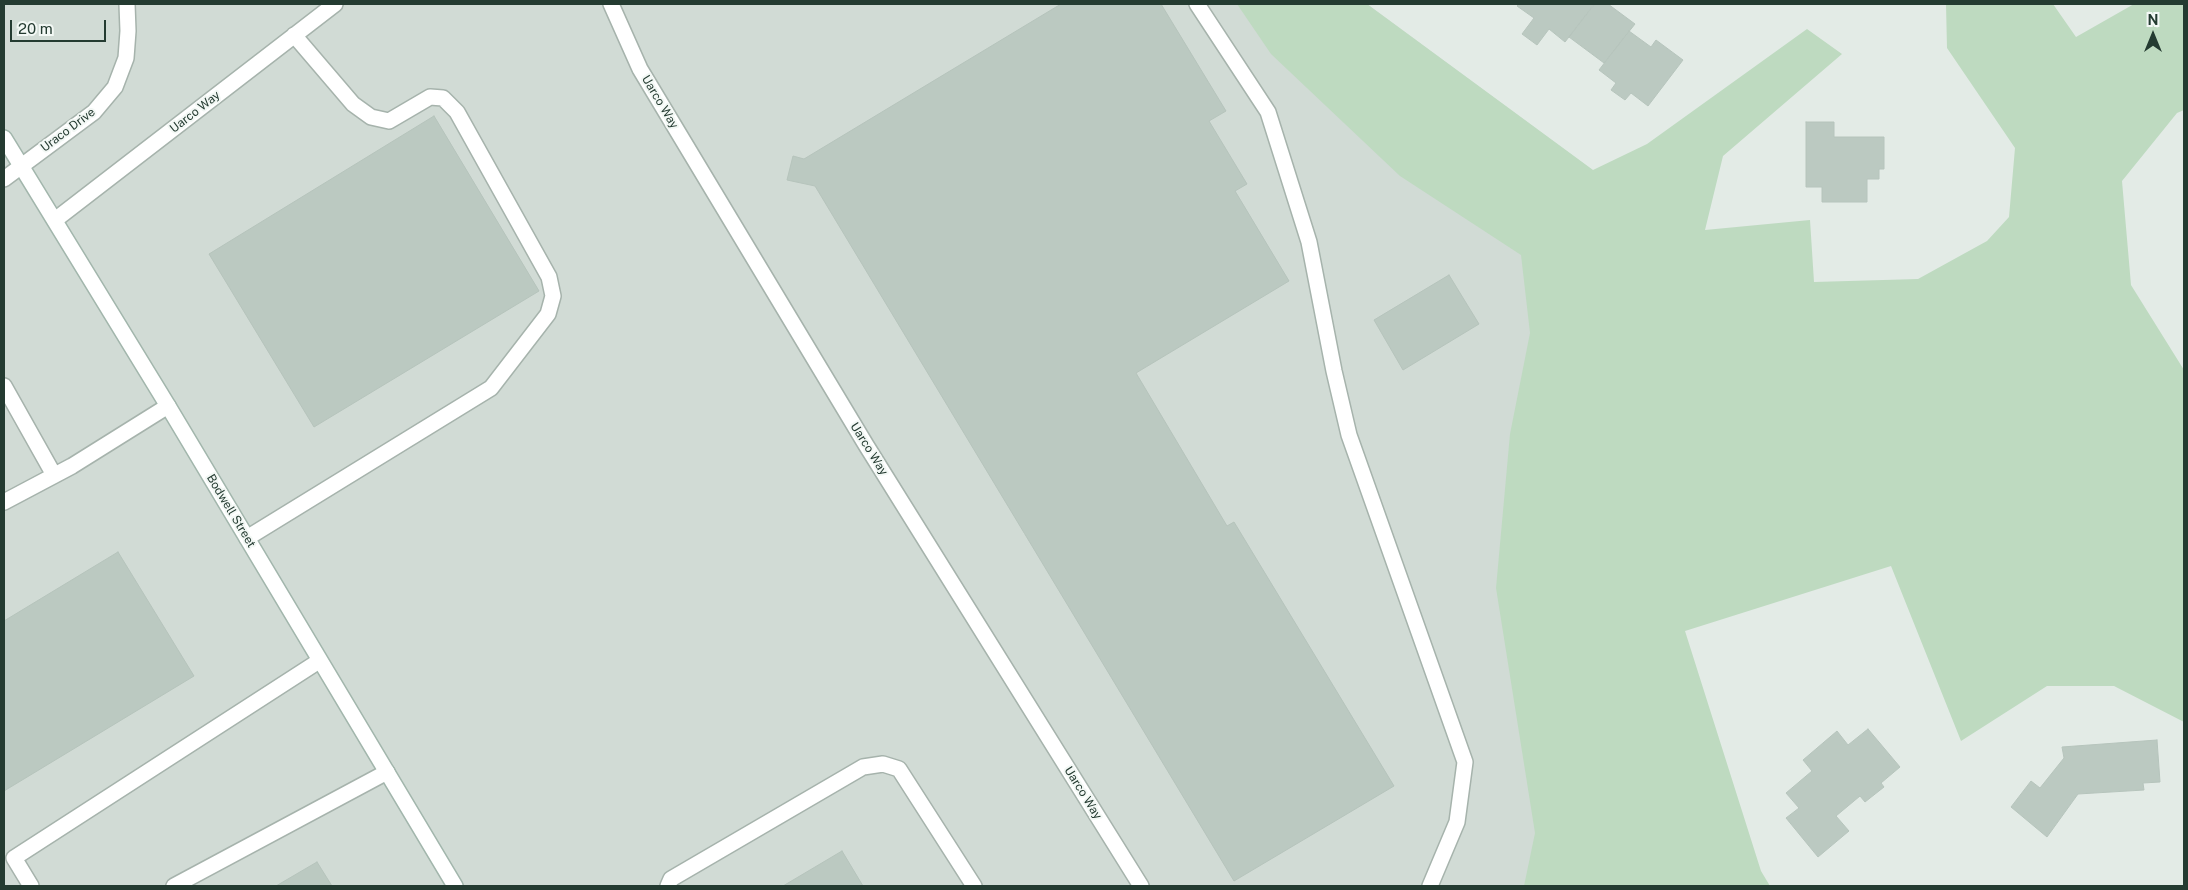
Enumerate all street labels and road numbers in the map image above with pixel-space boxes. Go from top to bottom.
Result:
street label: Uarco Way [638,73,682,131]
street label: Uarco Way [167,88,223,136]
street label: Uraco Drive [38,105,98,155]
street label: Uarco Way [847,420,891,478]
street label: Bodwell Street [203,472,259,550]
street label: Uarco Way [1061,764,1105,822]

